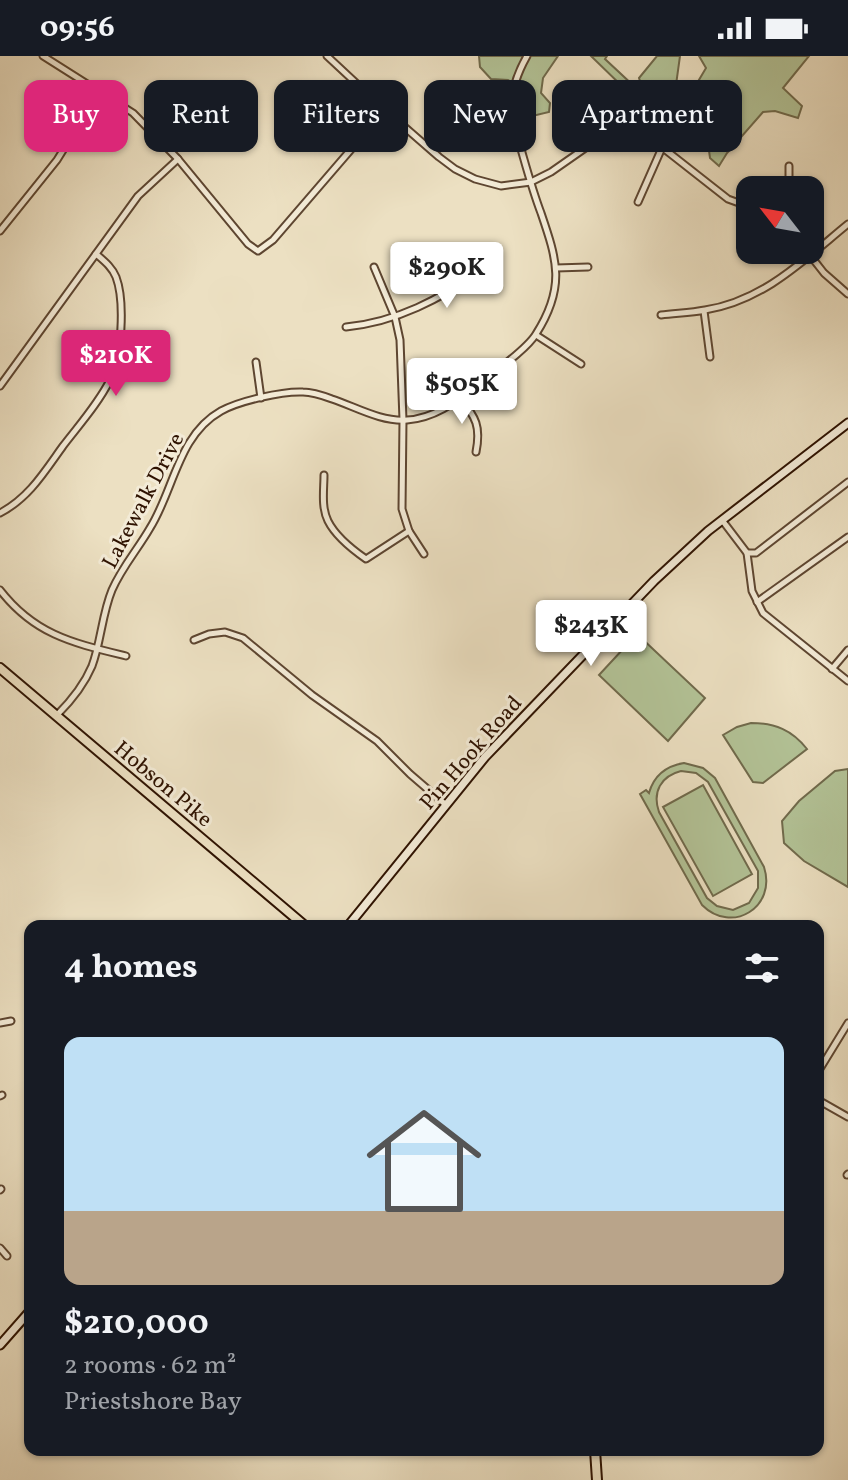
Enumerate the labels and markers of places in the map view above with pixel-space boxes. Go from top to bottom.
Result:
pin: $290K [391,242,503,310]
pin: $210K [60,330,172,398]
pin: $505K [406,358,518,426]
pin: $243K [535,600,647,668]

